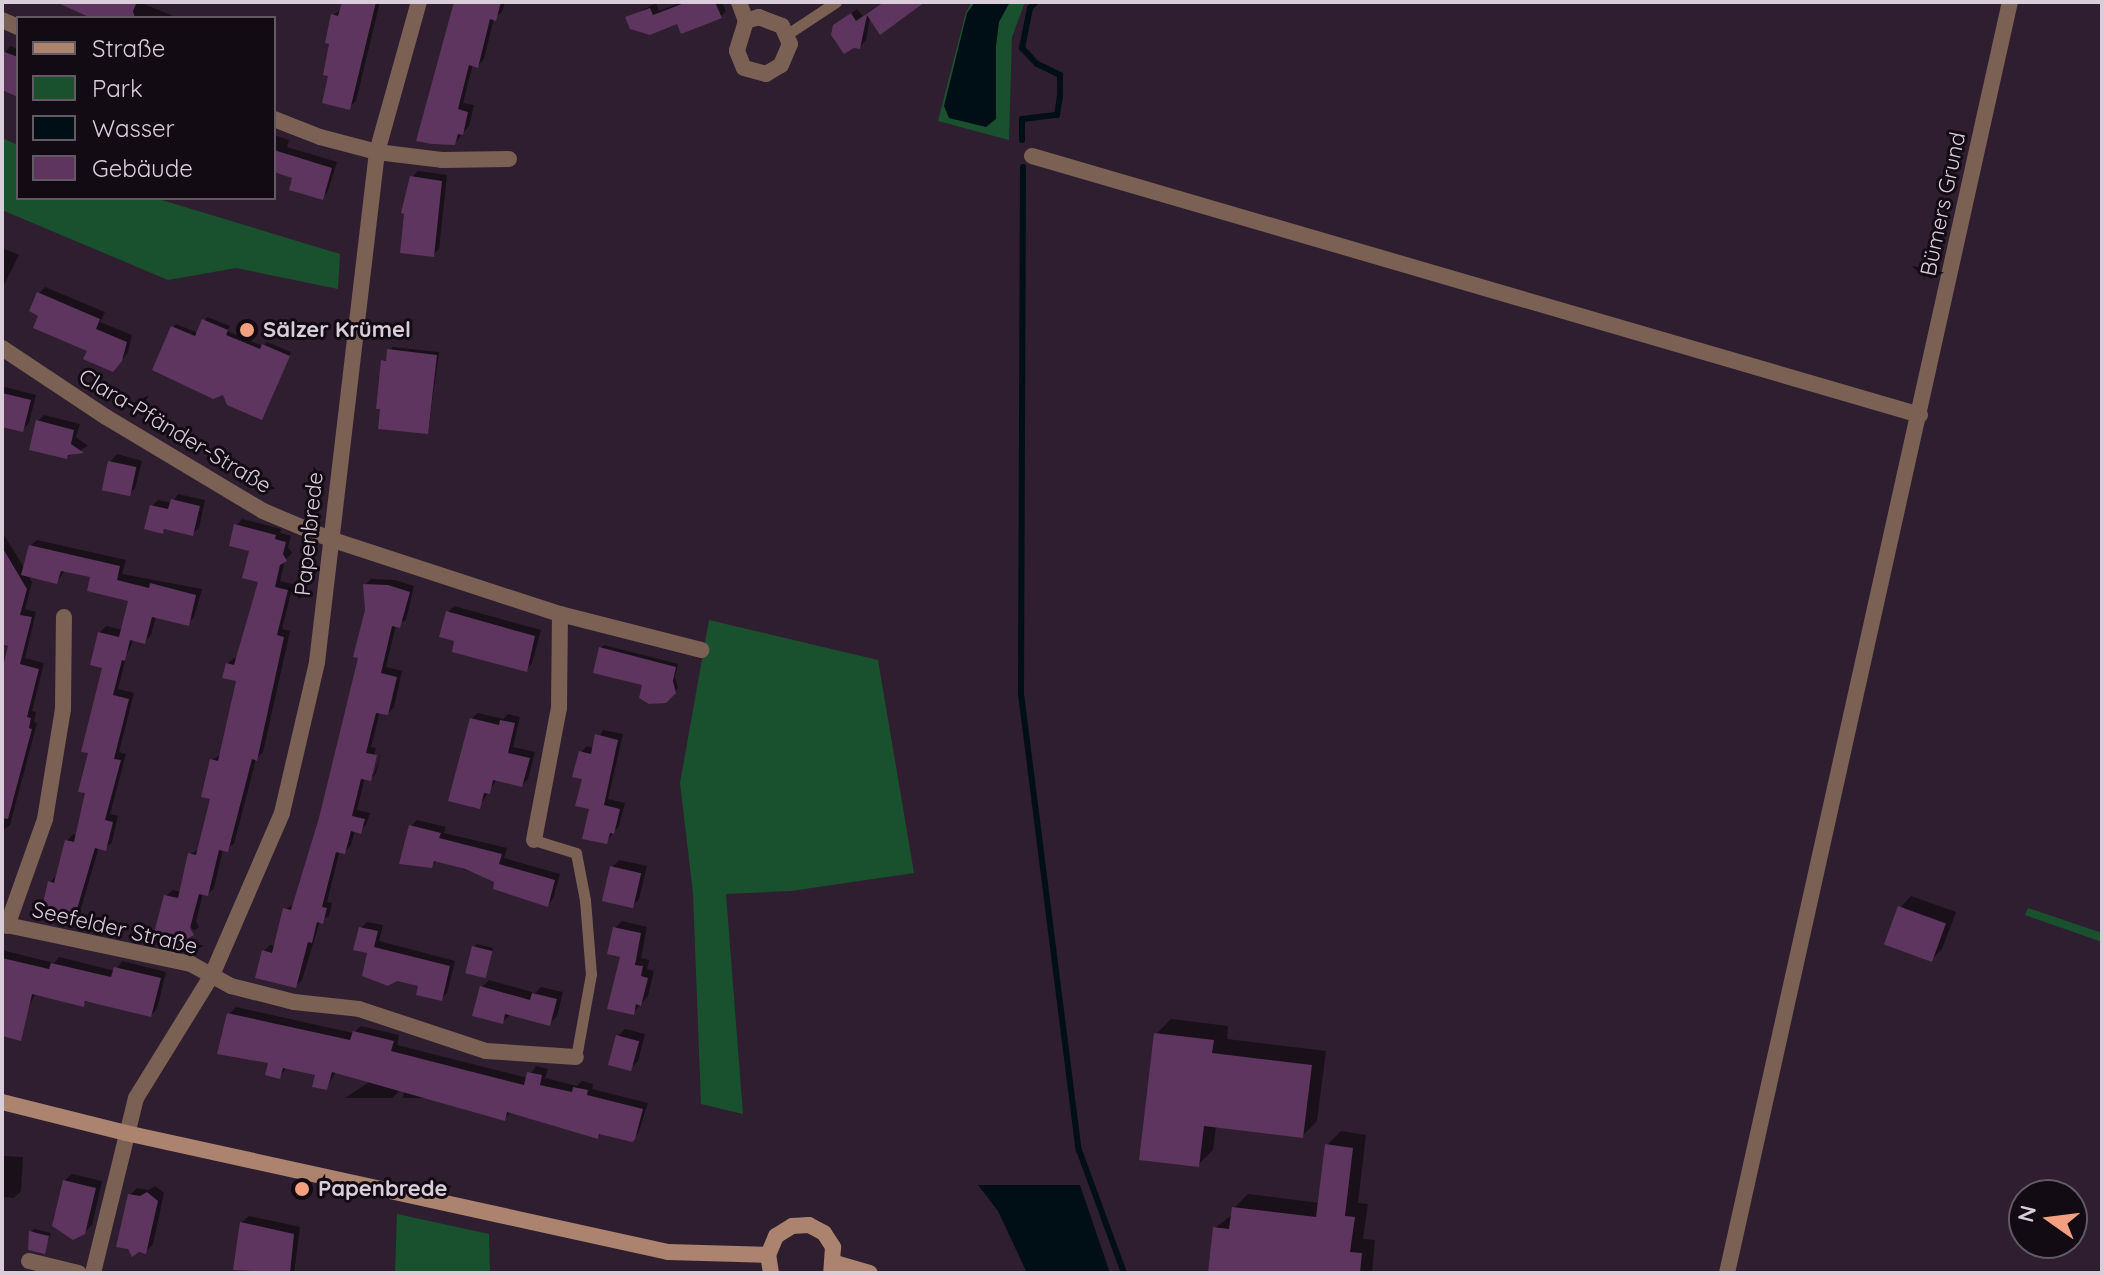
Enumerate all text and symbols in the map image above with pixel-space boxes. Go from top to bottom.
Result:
legend [16,16,276,200]
text: Straße [92,33,165,63]
text: Park [92,73,143,103]
text: Wasser [92,113,175,143]
street label: Bümers Grund [1915,130,1971,278]
text: Gebäude [92,153,193,183]
place label: Sälzer Krümel [263,317,411,343]
marker: Sälzer Krümel [238,321,256,339]
street label: Clara-Pfänder-Straße [74,363,276,499]
street label: Papenbrede [289,471,329,597]
street label: Seefelder Straße [30,896,200,960]
place label: Papenbrede [318,1176,448,1202]
north arrow [2008,1179,2088,1259]
marker: Papenbrede [293,1180,311,1198]
text: N [2011,1202,2042,1225]

